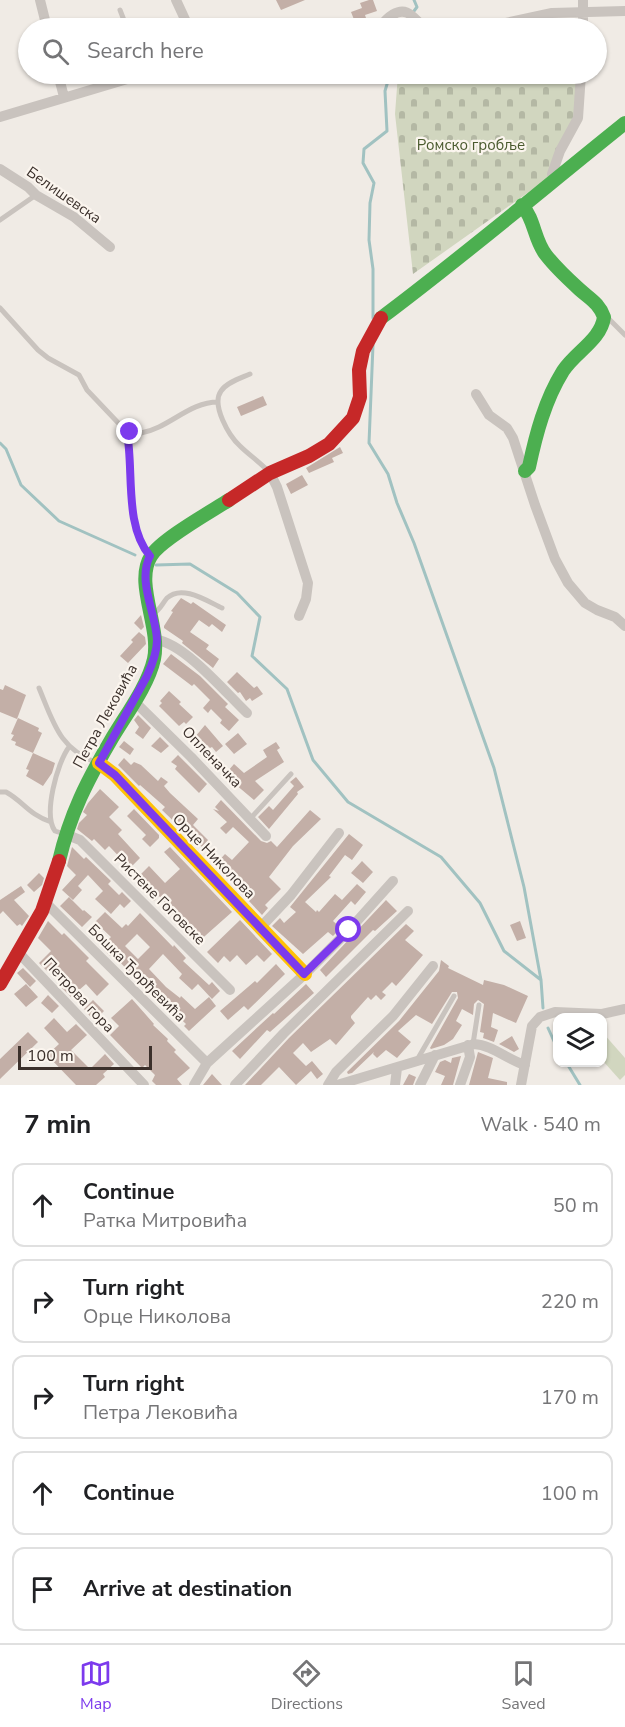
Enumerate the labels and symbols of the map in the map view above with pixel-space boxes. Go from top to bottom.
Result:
park label: Ромско гробље [417,135,525,155]
street label: Белишевска [23,162,105,228]
route end [116,418,142,444]
street label: Петра Лековића [68,660,142,772]
street label: Опленачка [178,722,246,792]
street label: Орце Николова [168,809,260,903]
street label: Ристене Гоговске [110,849,210,949]
route start [335,916,361,942]
street label: Бошка Ђорђевића [84,920,190,1026]
street label: Петрова гора [39,953,119,1037]
scale bar [18,1043,152,1070]

